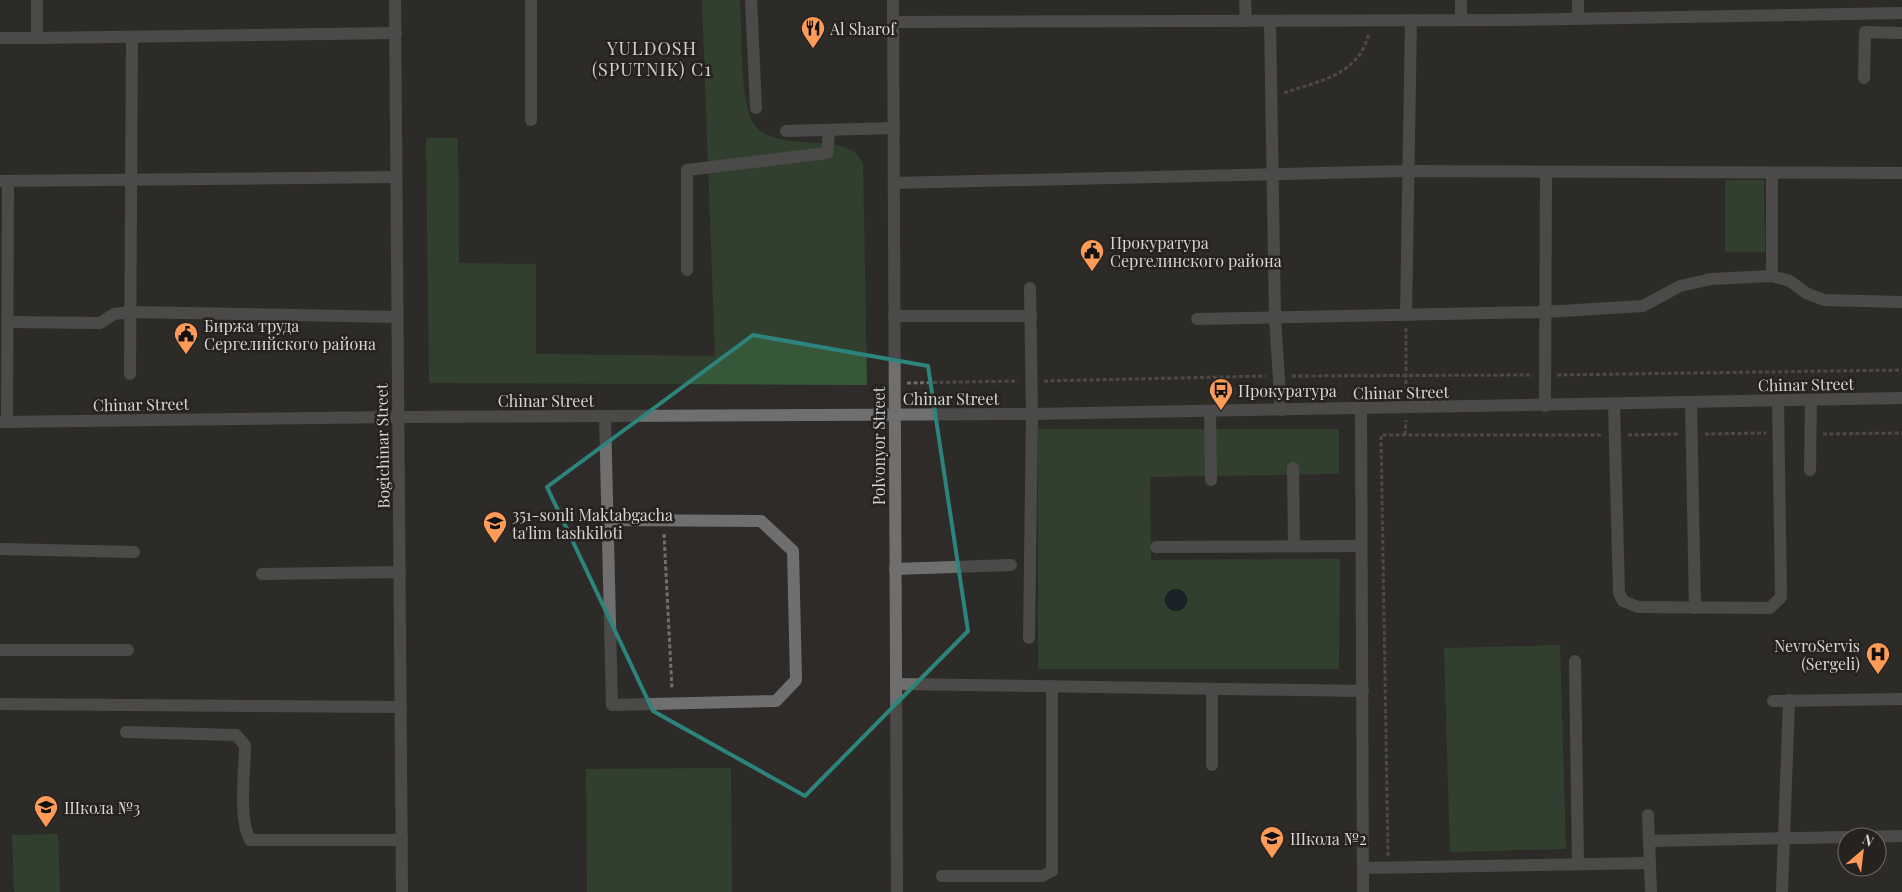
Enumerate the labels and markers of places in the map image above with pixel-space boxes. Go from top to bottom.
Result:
restaurant icon: Al Sharof [800,15,826,49]
place label: Al Sharof [829,18,897,39]
place label: Прокуратура Сергелинского района [1110,232,1282,271]
public building icon: Прокуратура Сергелинского района [1079,238,1105,272]
place label: Биржа труда Сергелийского района [204,315,376,354]
public building icon: Биржа труда Сергелийского района [173,321,199,355]
bus stop icon: Прокуратура [1208,377,1234,411]
place label: Прокуратура [1238,380,1337,401]
place label: 351-sonli Maktabgacha ta'lim tashkiloti [512,504,673,543]
school or university icon: 351-sonli Maktabgacha ta'lim tashkiloti [482,510,508,544]
place label: NevroServis (Sergeli) [1774,635,1860,674]
hospital icon: NevroServis (Sergeli) [1865,641,1891,675]
school or university icon: Школа №3 [33,794,59,828]
place label: Школа №3 [64,797,140,818]
school or university icon: Школа №2 [1259,825,1285,859]
place label: Школа №2 [1290,828,1367,849]

